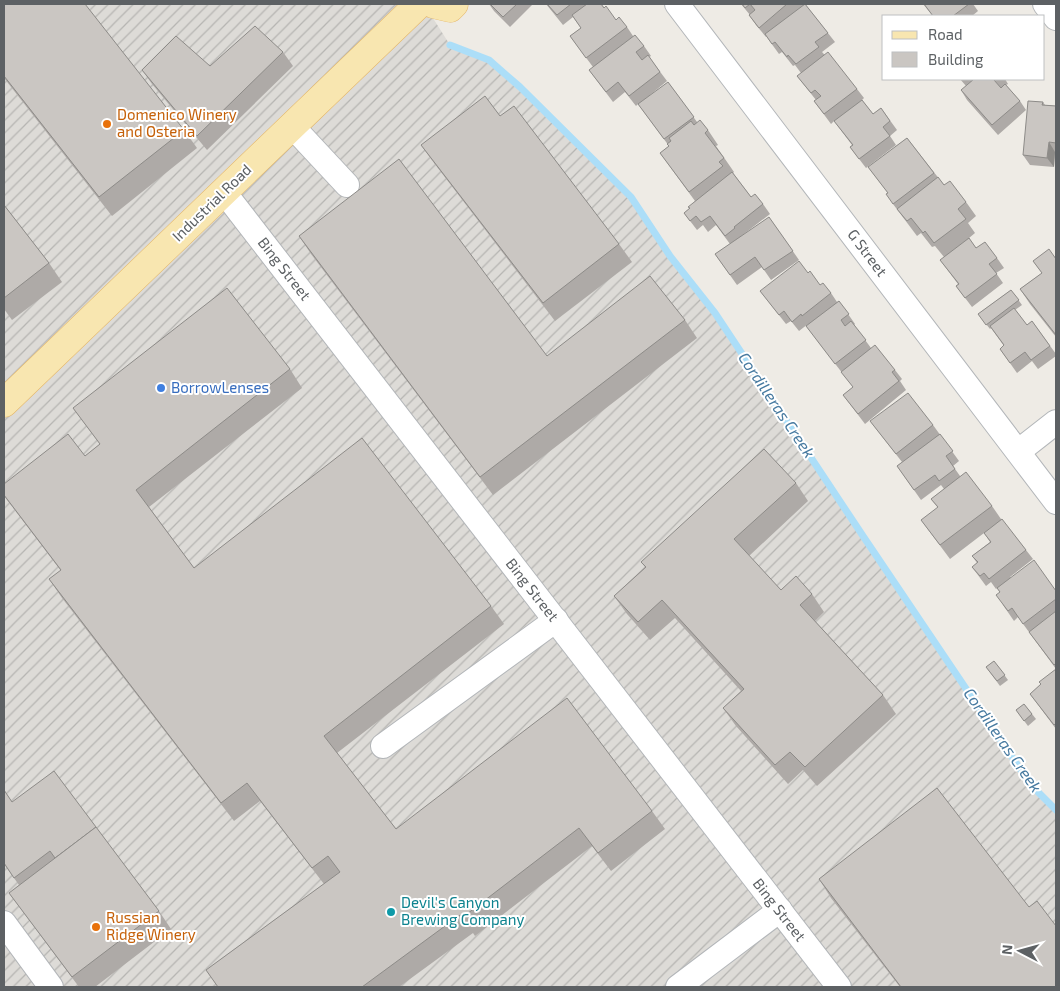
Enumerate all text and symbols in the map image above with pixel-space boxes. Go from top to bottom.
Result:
legend [882,15,1045,80]
text: Road [928,25,963,43]
text: Building [928,50,984,68]
place label: Domenico Winery and Osteria [117,105,237,140]
marker: Domenico Winery and Osteria [101,118,113,130]
street label: Industrial Road [168,160,255,245]
street label: G Street [844,225,892,280]
street label: Bing Street [255,233,315,304]
water label: Cordilleras Creek [735,348,820,461]
place label: BorrowLenses [171,378,269,396]
marker: BorrowLenses [155,382,167,394]
street label: Bing Street [503,554,563,625]
water label: Cordilleras Creek [960,684,1047,796]
street label: Bing Street [750,874,810,945]
place label: Devil's Canyon Brewing Company [401,893,525,928]
marker: Devil's Canyon Brewing Company [385,906,397,918]
place label: Russian Ridge Winery [106,908,196,943]
marker: Russian Ridge Winery [90,921,102,933]
north arrow [995,926,1045,976]
text: N [998,944,1016,956]

